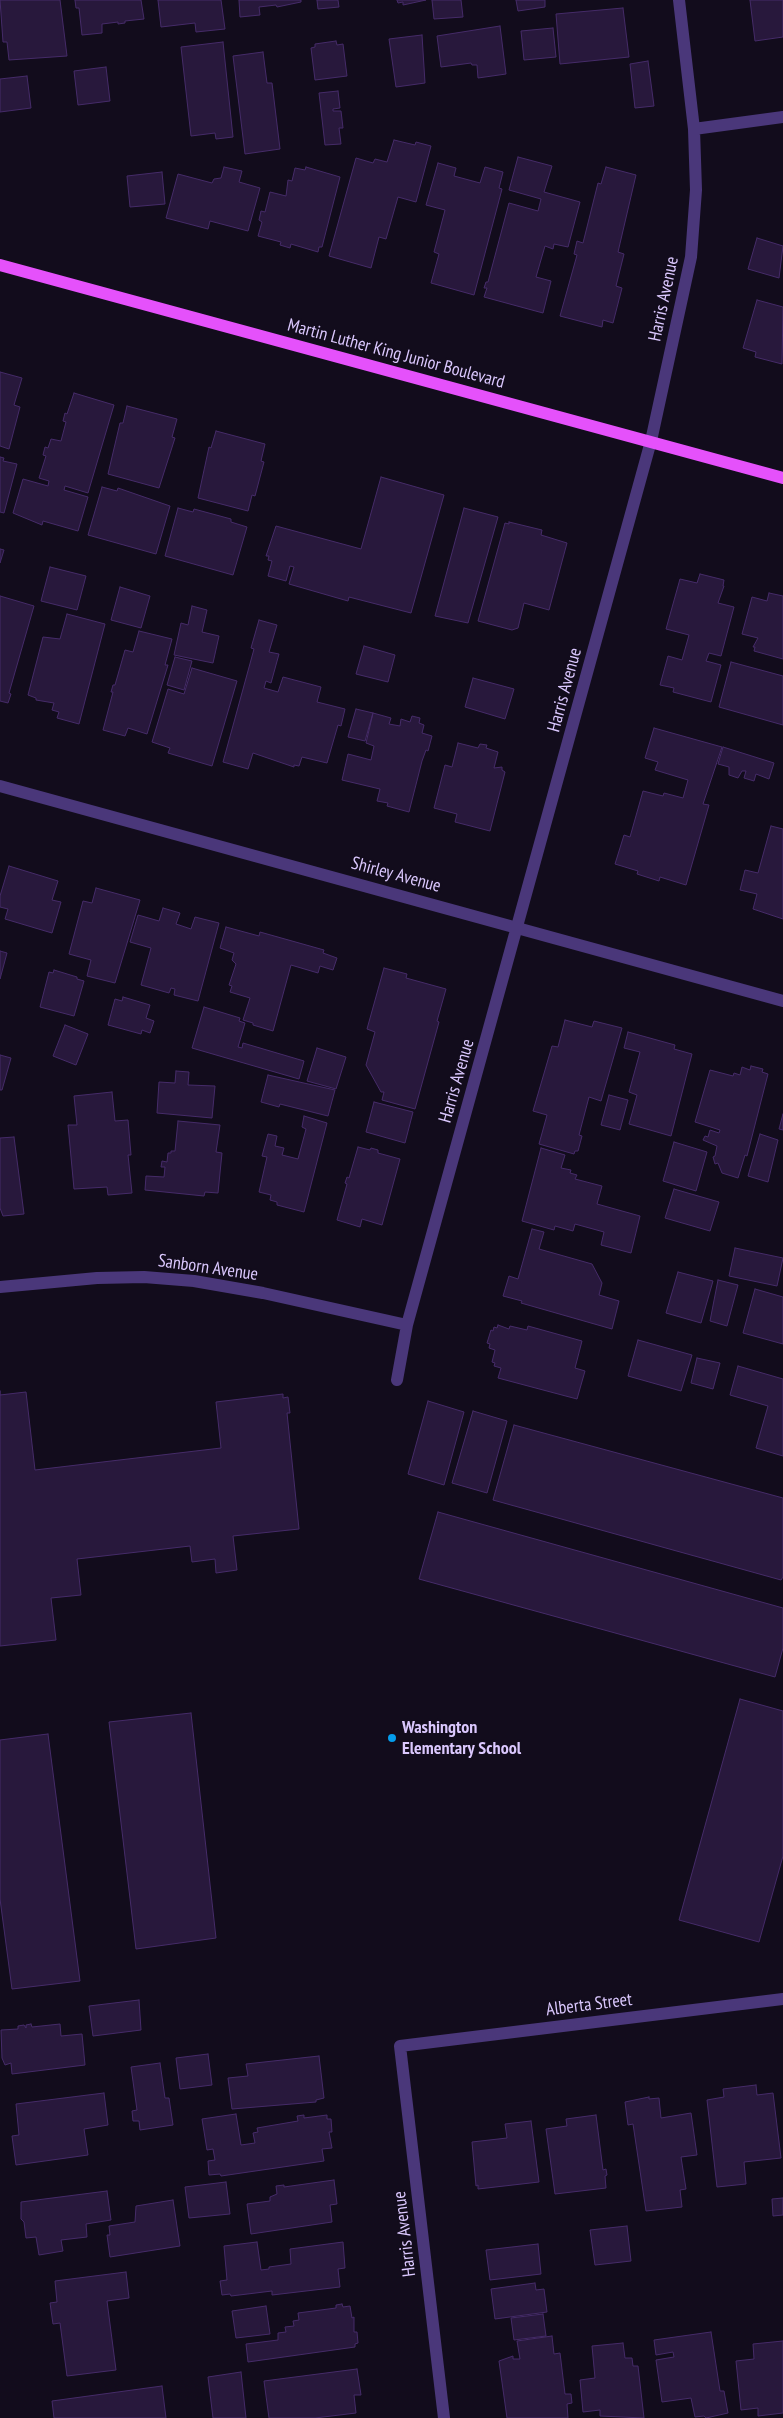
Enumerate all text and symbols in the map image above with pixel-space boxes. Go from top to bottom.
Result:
street label: Harris Avenue [644,255,684,343]
street label: Martin Luther King Junior Boulevard [285,315,507,393]
street label: Harris Avenue [543,646,587,734]
street label: Shirley Avenue [349,853,443,897]
street label: Harris Avenue [435,1037,479,1125]
street label: Sanborn Avenue [157,1250,259,1286]
place label: Washington Elementary School [402,1717,521,1760]
marker: Washington Elementary School [386,1732,398,1744]
street label: Alberta Street [545,1989,633,2021]
street label: Harris Avenue [389,2190,421,2278]

